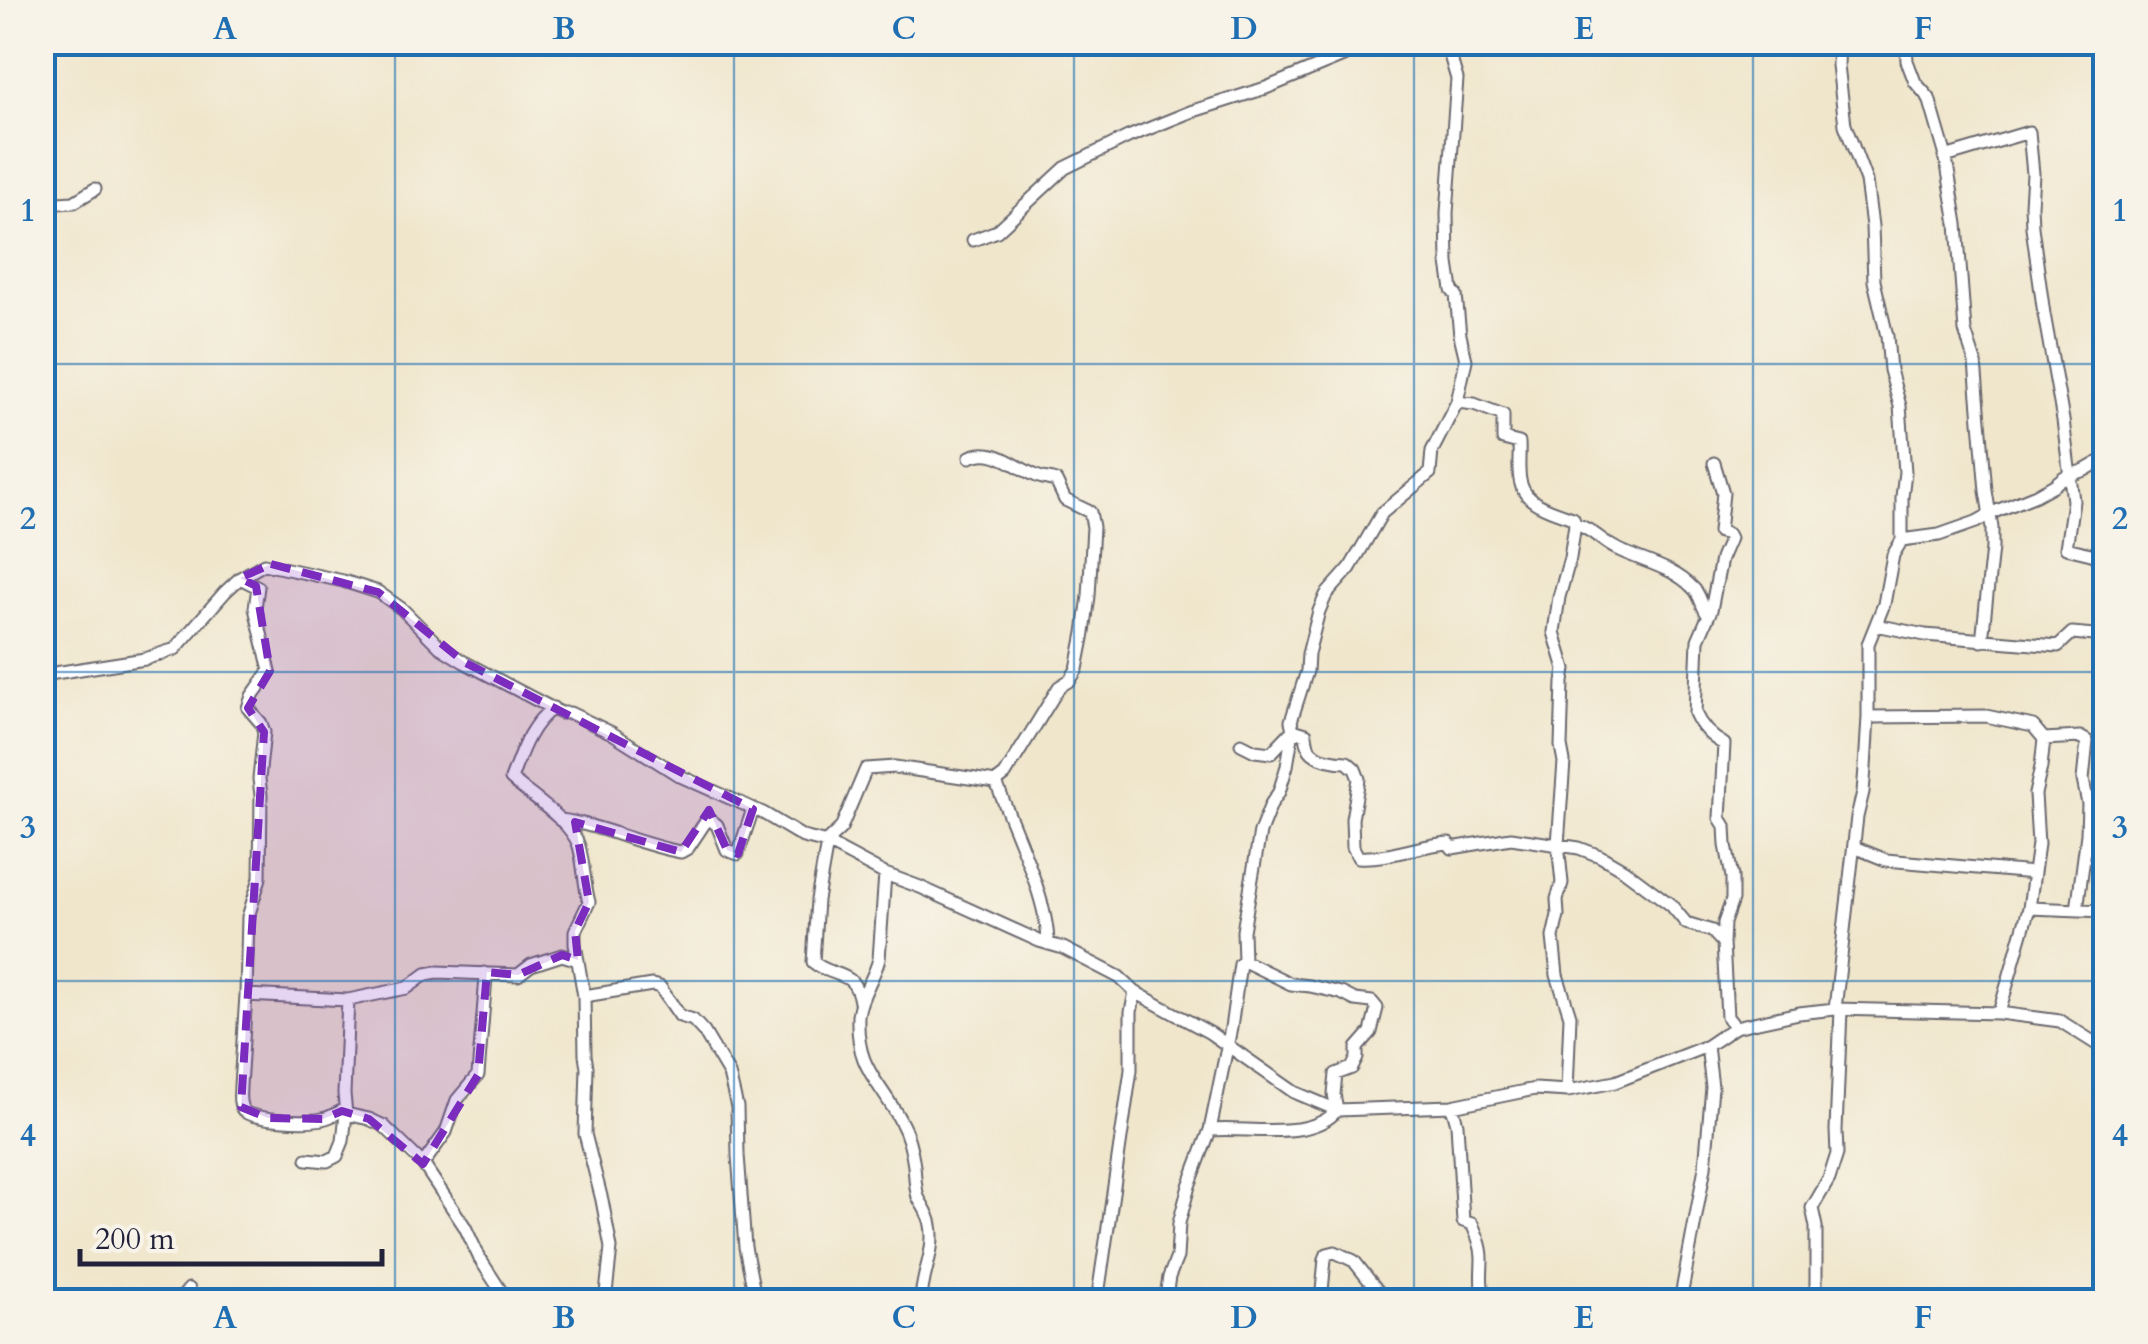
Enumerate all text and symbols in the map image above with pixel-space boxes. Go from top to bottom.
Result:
text: A [213,7,237,51]
text: B [552,7,576,51]
text: C [892,7,916,51]
text: D [1230,7,1258,51]
text: E [1574,7,1594,51]
text: F [1914,7,1932,51]
text: 1 [20,189,36,233]
text: 1 [2112,189,2128,233]
text: 2 [20,497,36,541]
text: 2 [2112,497,2128,541]
text: 3 [20,806,36,850]
text: 3 [2112,806,2128,850]
text: 4 [20,1114,36,1158]
text: 4 [2112,1114,2128,1158]
scale bar [80,1204,382,1266]
text: 200 m [95,1219,175,1260]
text: A [213,1296,237,1340]
text: B [552,1296,576,1340]
text: C [892,1296,916,1340]
text: D [1230,1296,1258,1340]
text: E [1574,1296,1594,1340]
text: F [1914,1296,1932,1340]

